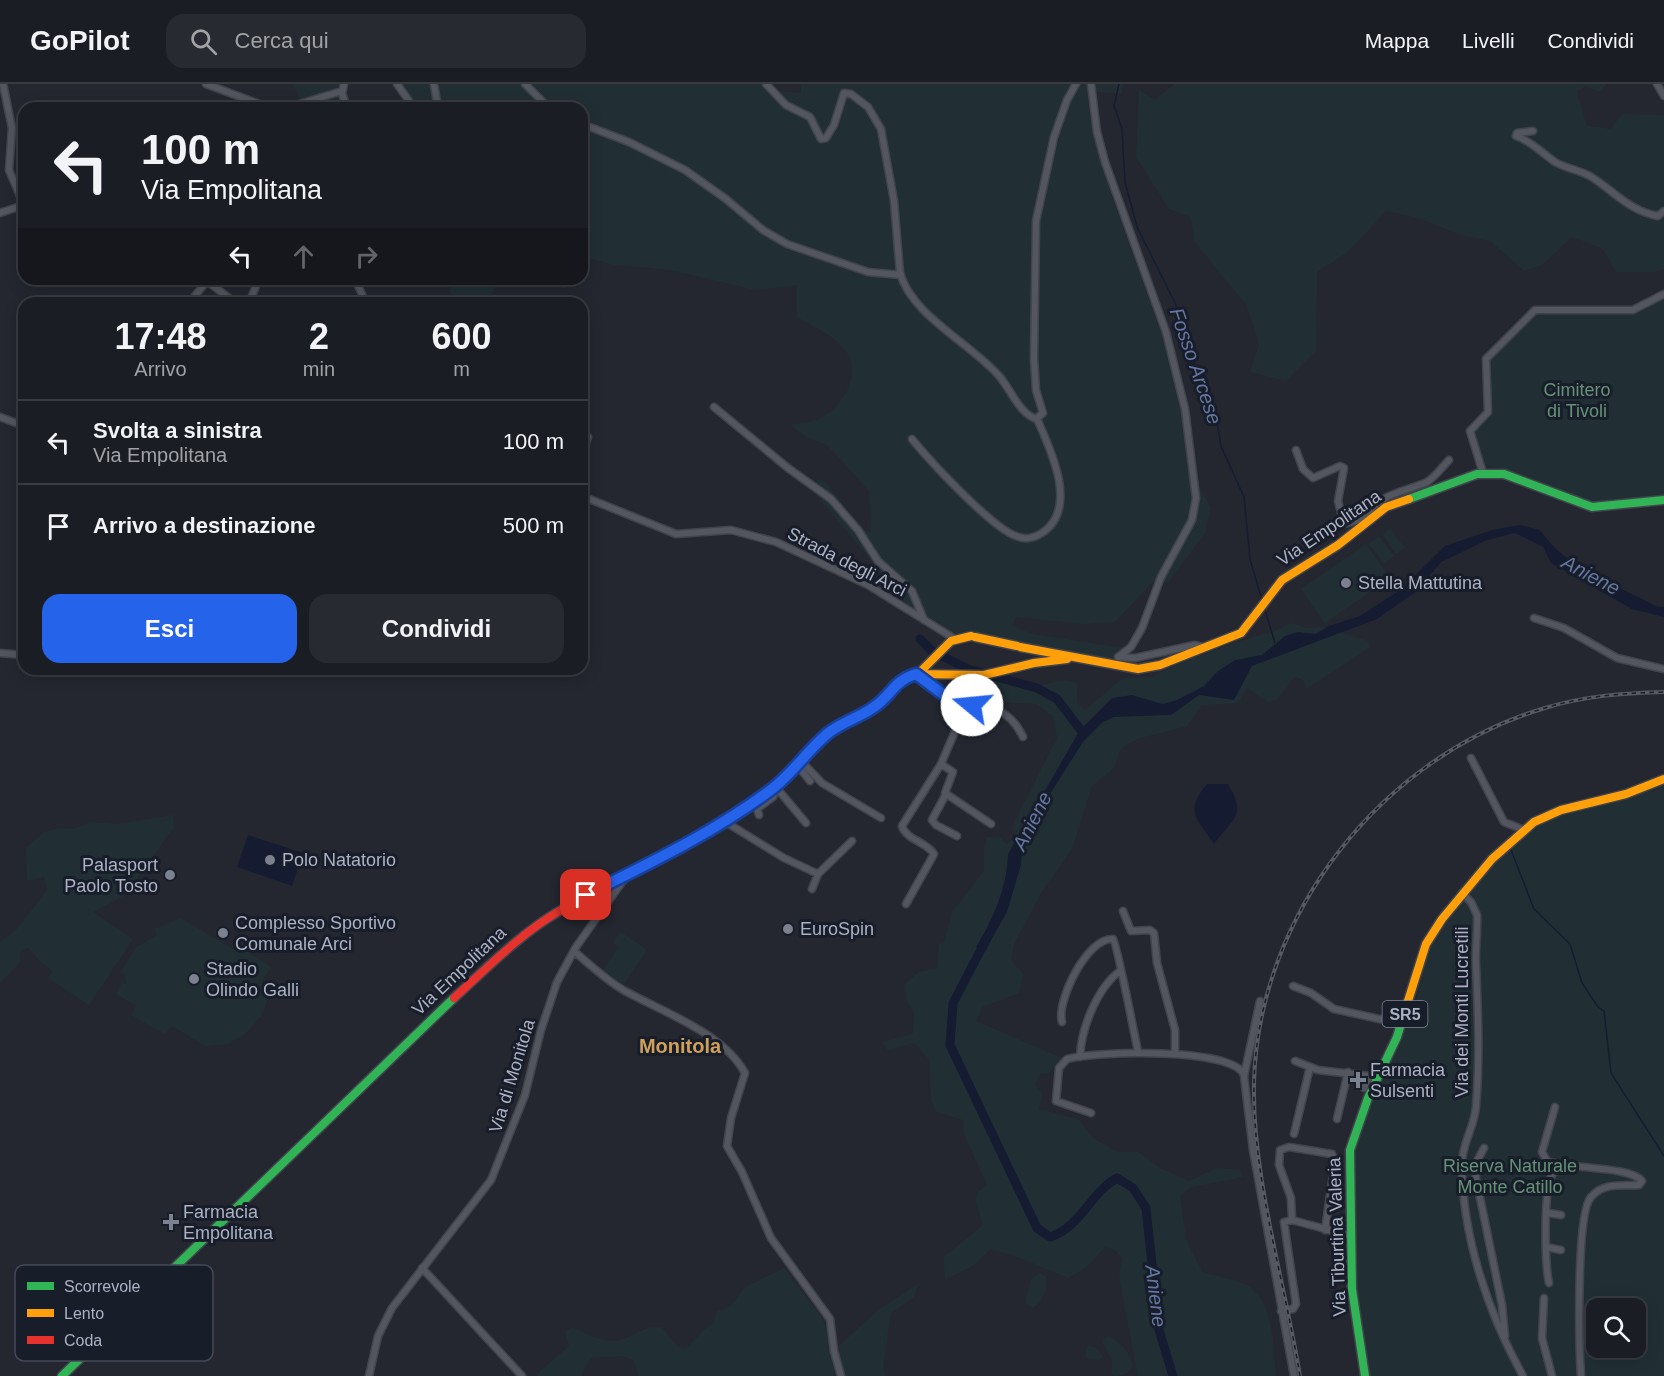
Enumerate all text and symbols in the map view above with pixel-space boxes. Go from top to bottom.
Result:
search box [166,14,586,68]
text: GoPilot [30,25,130,56]
icon: search [187,25,220,58]
text: Cerca qui [235,28,329,53]
text: Mappa [1365,29,1429,52]
text: Livelli [1462,29,1515,52]
text: Condividi [1548,29,1634,52]
icon: left [42,126,120,204]
text: 100 m [141,126,260,173]
text: Via Empolitana [141,175,322,205]
icon: left [224,240,257,273]
icon: ahead [287,240,320,273]
icon: right [350,240,383,273]
water label: Fosso Arcese [1166,305,1226,427]
text: 17:48 [114,316,206,357]
text: 2 [309,316,329,357]
text: 600 [431,316,492,357]
text: Arrivo [134,358,187,380]
text: min [303,358,335,380]
text: m [453,358,470,380]
park label: Cimitero di Tivoli [1543,380,1611,421]
text: Svolta a sinistra [93,418,262,443]
icon: left [42,426,75,459]
text: 100 m [503,429,564,454]
text: Via Empolitana [93,444,227,466]
street label: Via Empolitana [1273,485,1385,570]
icon: arrive [42,510,75,543]
text: Arrivo a destinazione [93,513,316,538]
text: 500 m [503,513,564,538]
street label: Strada degli Arci [784,523,910,601]
water label: Aniene [1557,550,1624,599]
place label: Stella Mattutina [1358,573,1483,593]
marker: Stella Mattutina [1339,576,1353,590]
button: Esci [42,594,297,663]
button: Condividi [309,594,564,663]
position arrow [940,673,1004,737]
water label: Aniene [1008,788,1056,855]
place label: Polo Natatorio [282,850,396,870]
marker: Polo Natatorio [263,853,277,867]
place label: Palasport Paolo Tosto [64,855,158,896]
marker: Palasport Paolo Tosto [163,868,177,882]
pin [560,869,611,920]
icon: arrive [569,878,602,911]
place label: Complesso Sportivo Comunale Arci [235,913,396,954]
place label: EuroSpin [800,919,874,939]
street label: Via Empolitana [408,922,511,1019]
marker: EuroSpin [781,922,795,936]
marker: Complesso Sportivo Comunale Arci [216,926,230,940]
street label: Via dei Monti Lucretili [1452,927,1472,1097]
place label: Stadio Olindo Galli [206,959,299,1000]
marker: Stadio Olindo Galli [187,972,201,986]
road number: SR5 [1382,1001,1428,1027]
street label: Via di Monitola [485,1016,539,1135]
district label: Monitola [639,1035,722,1057]
place label: Farmacia Sulsenti [1370,1060,1446,1101]
marker: Farmacia Sulsenti [1351,1073,1365,1087]
street label: Via Tiburtina Valeria [1324,1156,1350,1317]
park label: Riserva Naturale Monte Catillo [1443,1156,1577,1197]
place label: Farmacia Empolitana [183,1202,274,1243]
marker: Farmacia Empolitana [164,1215,178,1229]
water label: Aniene [1141,1263,1171,1328]
legend [15,1265,213,1361]
text: Scorrevole [64,1278,141,1295]
map controls [1586,1298,1646,1358]
button: search [1586,1298,1646,1358]
text: Lento [64,1305,104,1322]
text: Coda [64,1332,102,1349]

